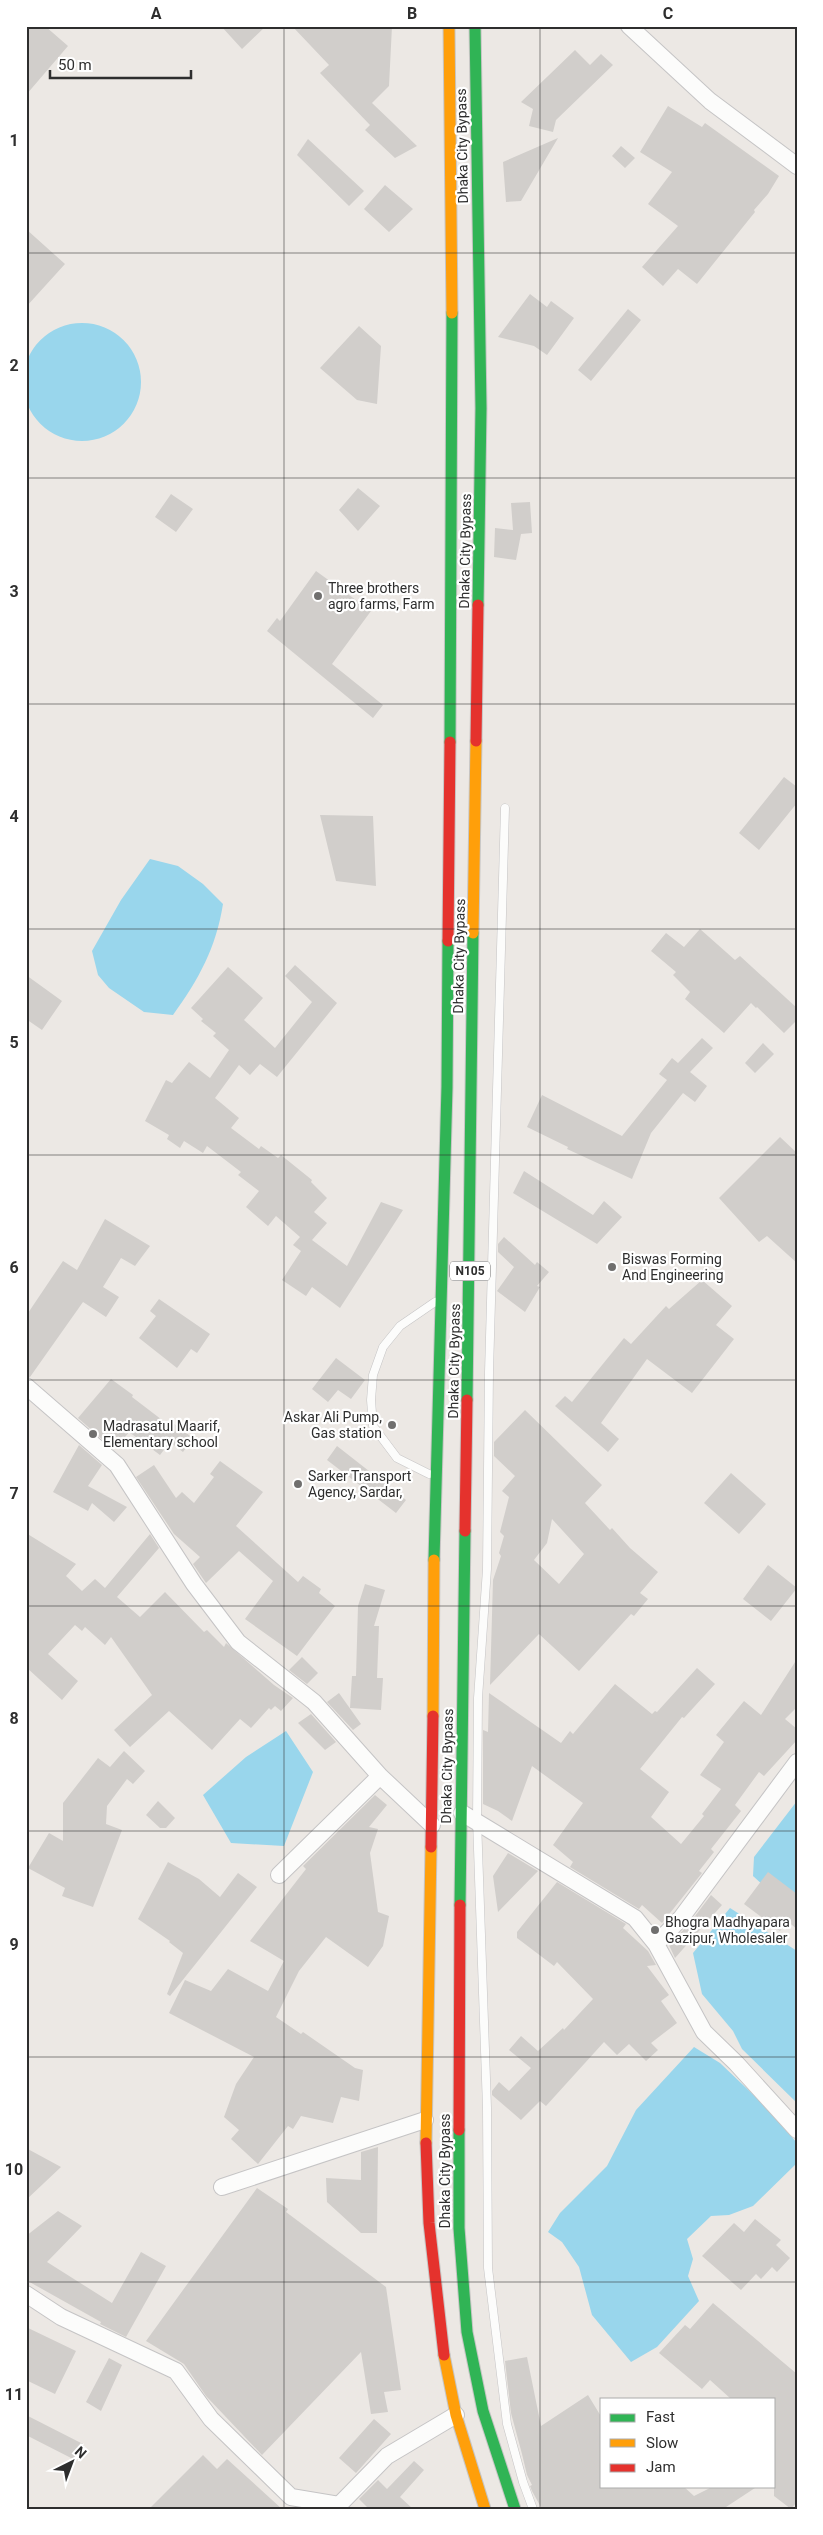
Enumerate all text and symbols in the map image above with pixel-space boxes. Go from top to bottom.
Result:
text: A [151,4,162,23]
text: B [407,4,417,23]
text: C [663,4,673,23]
scale bar [50,48,191,80]
text: 50 m [58,56,92,74]
street label: Dhaka City Bypass [453,88,471,204]
text: 1 [9,131,19,150]
text: 2 [9,356,19,375]
street label: Dhaka City Bypass [456,493,474,609]
place label: Three brothers agro farms, Farm [328,580,435,612]
text: 3 [9,582,19,601]
marker: Three brothers agro farms, Farm [312,590,324,602]
text: 4 [9,807,19,826]
street label: Dhaka City Bypass [450,898,468,1014]
text: 5 [9,1033,19,1052]
place label: Biswas Forming And Engineering [622,1251,724,1283]
text: 6 [9,1258,19,1277]
marker: Biswas Forming And Engineering [606,1261,618,1273]
road number: N105 [450,1262,490,1280]
street label: Dhaka City Bypass [445,1303,463,1419]
place label: Askar Ali Pump, Gas station [284,1409,382,1441]
place label: Madrasatul Maarif, Elementary school [103,1418,220,1450]
marker: Askar Ali Pump, Gas station [386,1419,398,1431]
marker: Madrasatul Maarif, Elementary school [87,1428,99,1440]
place label: Sarker Transport Agency, Sardar, [308,1468,412,1500]
marker: Sarker Transport Agency, Sardar, [292,1478,304,1490]
text: 7 [9,1484,19,1503]
street label: Dhaka City Bypass [438,1708,456,1824]
text: 8 [9,1709,19,1728]
place label: Bhogra Madhyapara Gazipur, Wholesaler [665,1914,790,1946]
marker: Bhogra Madhyapara Gazipur, Wholesaler [649,1924,661,1936]
text: 9 [9,1935,19,1954]
street label: Dhaka City Bypass [437,2113,453,2229]
text: 10 [5,2160,23,2179]
text: 11 [5,2385,23,2404]
legend [600,2398,776,2488]
text: Fast [646,2408,675,2426]
text: Slow [646,2434,678,2452]
north arrow [48,2438,98,2488]
text: N [72,2443,90,2462]
text: Jam [646,2458,676,2476]

